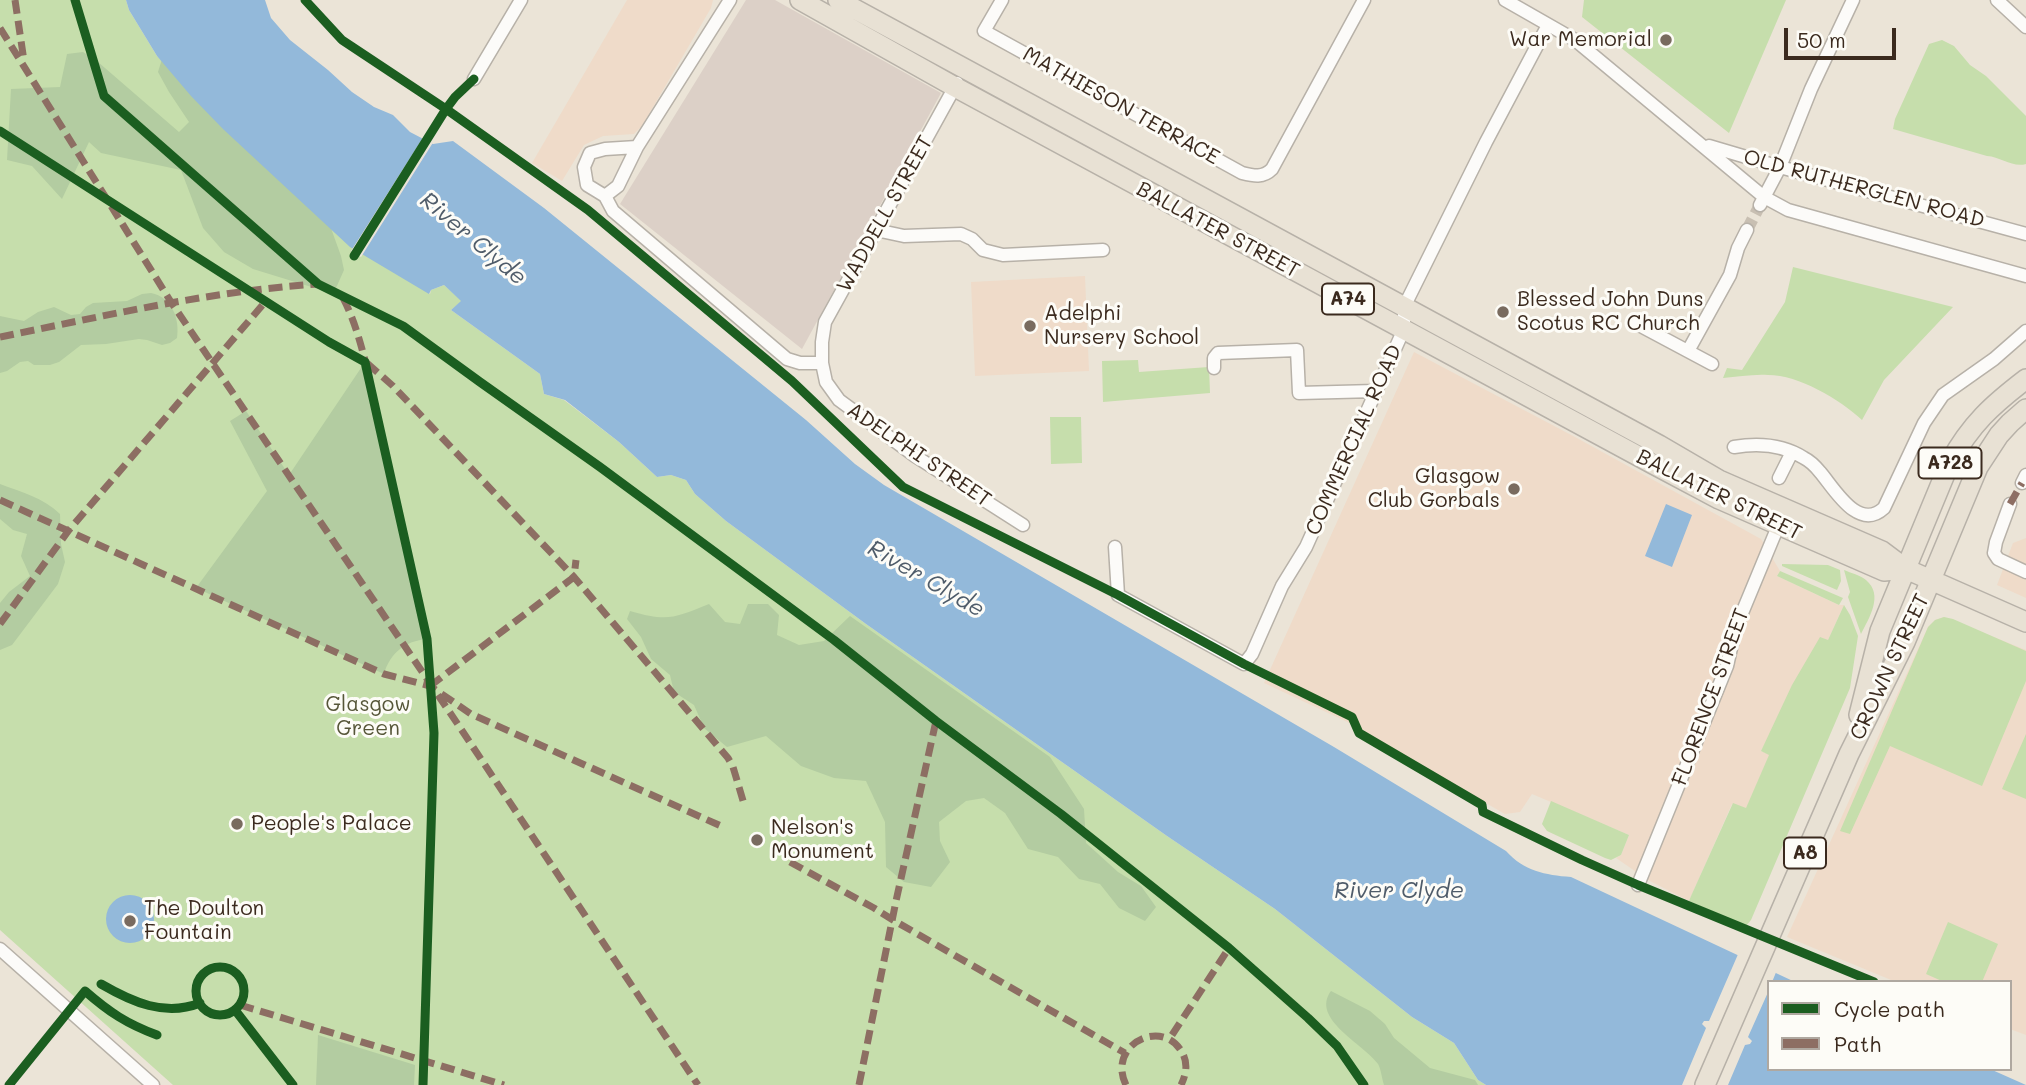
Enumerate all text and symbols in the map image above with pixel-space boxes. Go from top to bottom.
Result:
scale bar [1788,14,1900,58]
text: 50 m [1797,26,1846,53]
place label: War Memorial [1509,27,1652,53]
marker: War Memorial [1658,32,1674,48]
street label: MATHIESON TERRACE [1018,41,1224,171]
street label: WADDELL STREET [831,131,939,297]
street label: OLD RUTHERGLEN ROAD [1741,145,1987,233]
street label: BALLATER STREET [1132,176,1304,284]
water label: River Clyde [414,187,532,291]
road number: A74 [1322,284,1374,314]
place label: Blessed John Duns Scotus RC Church [1517,287,1704,337]
place label: Adelphi Nursery School [1044,301,1199,351]
marker: Blessed John Duns Scotus RC Church [1495,304,1511,320]
marker: Adelphi Nursery School [1022,318,1038,334]
street label: COMMERCIAL ROAD [1301,341,1407,539]
street label: ADELPHI STREET [842,397,996,513]
street label: BALLATER STREET [1632,444,1806,546]
road number: A728 [1918,447,1982,478]
place label: Glasgow Club Gorbals [1368,464,1500,514]
marker: Glasgow Club Gorbals [1506,481,1522,497]
water label: River Clyde [863,535,989,623]
street label: CROWN STREET [1845,590,1935,744]
street label: FLORENCE STREET [1667,605,1755,789]
park label: Glasgow Green [325,692,411,742]
place label: People's Palace [251,811,412,837]
place label: Nelson's Monument [771,815,874,865]
marker: People's Palace [229,816,245,832]
marker: Nelson's Monument [749,832,765,848]
road number: A8 [1784,838,1826,868]
water label: River Clyde [1334,877,1464,905]
place label: The Doulton Fountain [144,896,264,946]
marker: The Doulton Fountain [122,913,138,929]
legend [1767,980,2012,1071]
text: Cycle path [1834,995,1944,1022]
text: Path [1834,1030,1881,1057]

